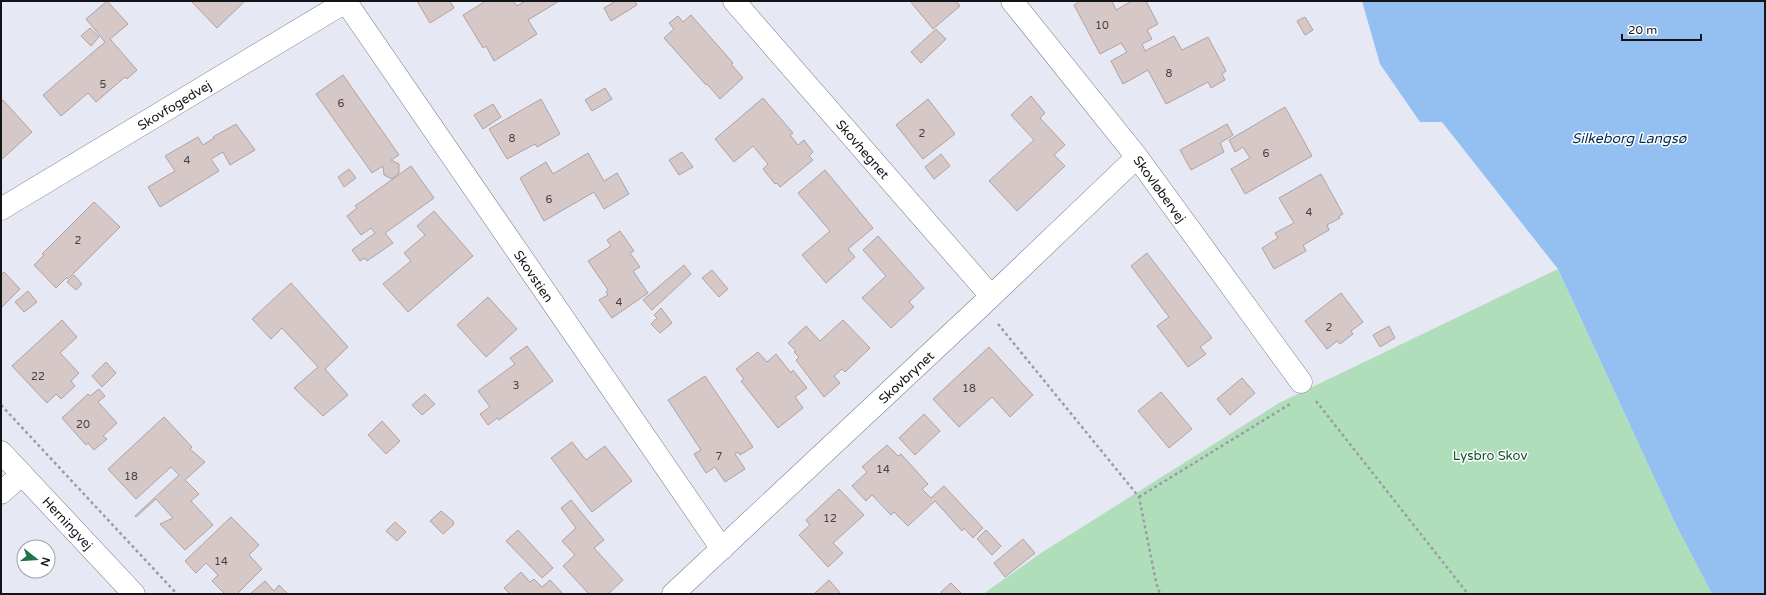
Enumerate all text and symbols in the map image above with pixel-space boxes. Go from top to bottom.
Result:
scale bar [1622,16,1701,42]
house number: 10 [1095,19,1109,32]
text: 20 m [1628,23,1657,37]
house number: 8 [1166,67,1173,80]
house number: 5 [100,78,107,91]
street label: Skovfogedvej [135,78,214,134]
house number: 6 [338,97,345,110]
street label: Skovhegnet [832,117,892,183]
house number: 2 [919,127,926,140]
water label: Silkeborg Langsø [1572,130,1687,147]
house number: 8 [509,132,516,145]
house number: 6 [1263,147,1270,160]
street label: Skovløbervej [1130,153,1189,226]
house number: 4 [184,154,191,167]
house number: 6 [546,193,553,206]
house number: 4 [1306,206,1313,219]
house number: 2 [75,234,82,247]
street label: Skovstien [510,248,556,306]
house number: 4 [616,296,623,309]
house number: 2 [1326,321,1333,334]
street label: Skovbrynet [876,348,938,407]
house number: 22 [31,370,45,383]
house number: 3 [513,379,520,392]
house number: 18 [962,382,976,395]
house number: 20 [76,418,90,431]
park label: Lysbro Skov [1453,448,1527,464]
house number: 7 [716,450,723,463]
house number: 14 [876,463,890,476]
house number: 18 [124,470,138,483]
street label: Herningvej [39,494,96,554]
house number: 12 [823,512,837,525]
north arrow [16,539,56,579]
house number: 14 [214,555,228,568]
text: N [38,556,53,568]

